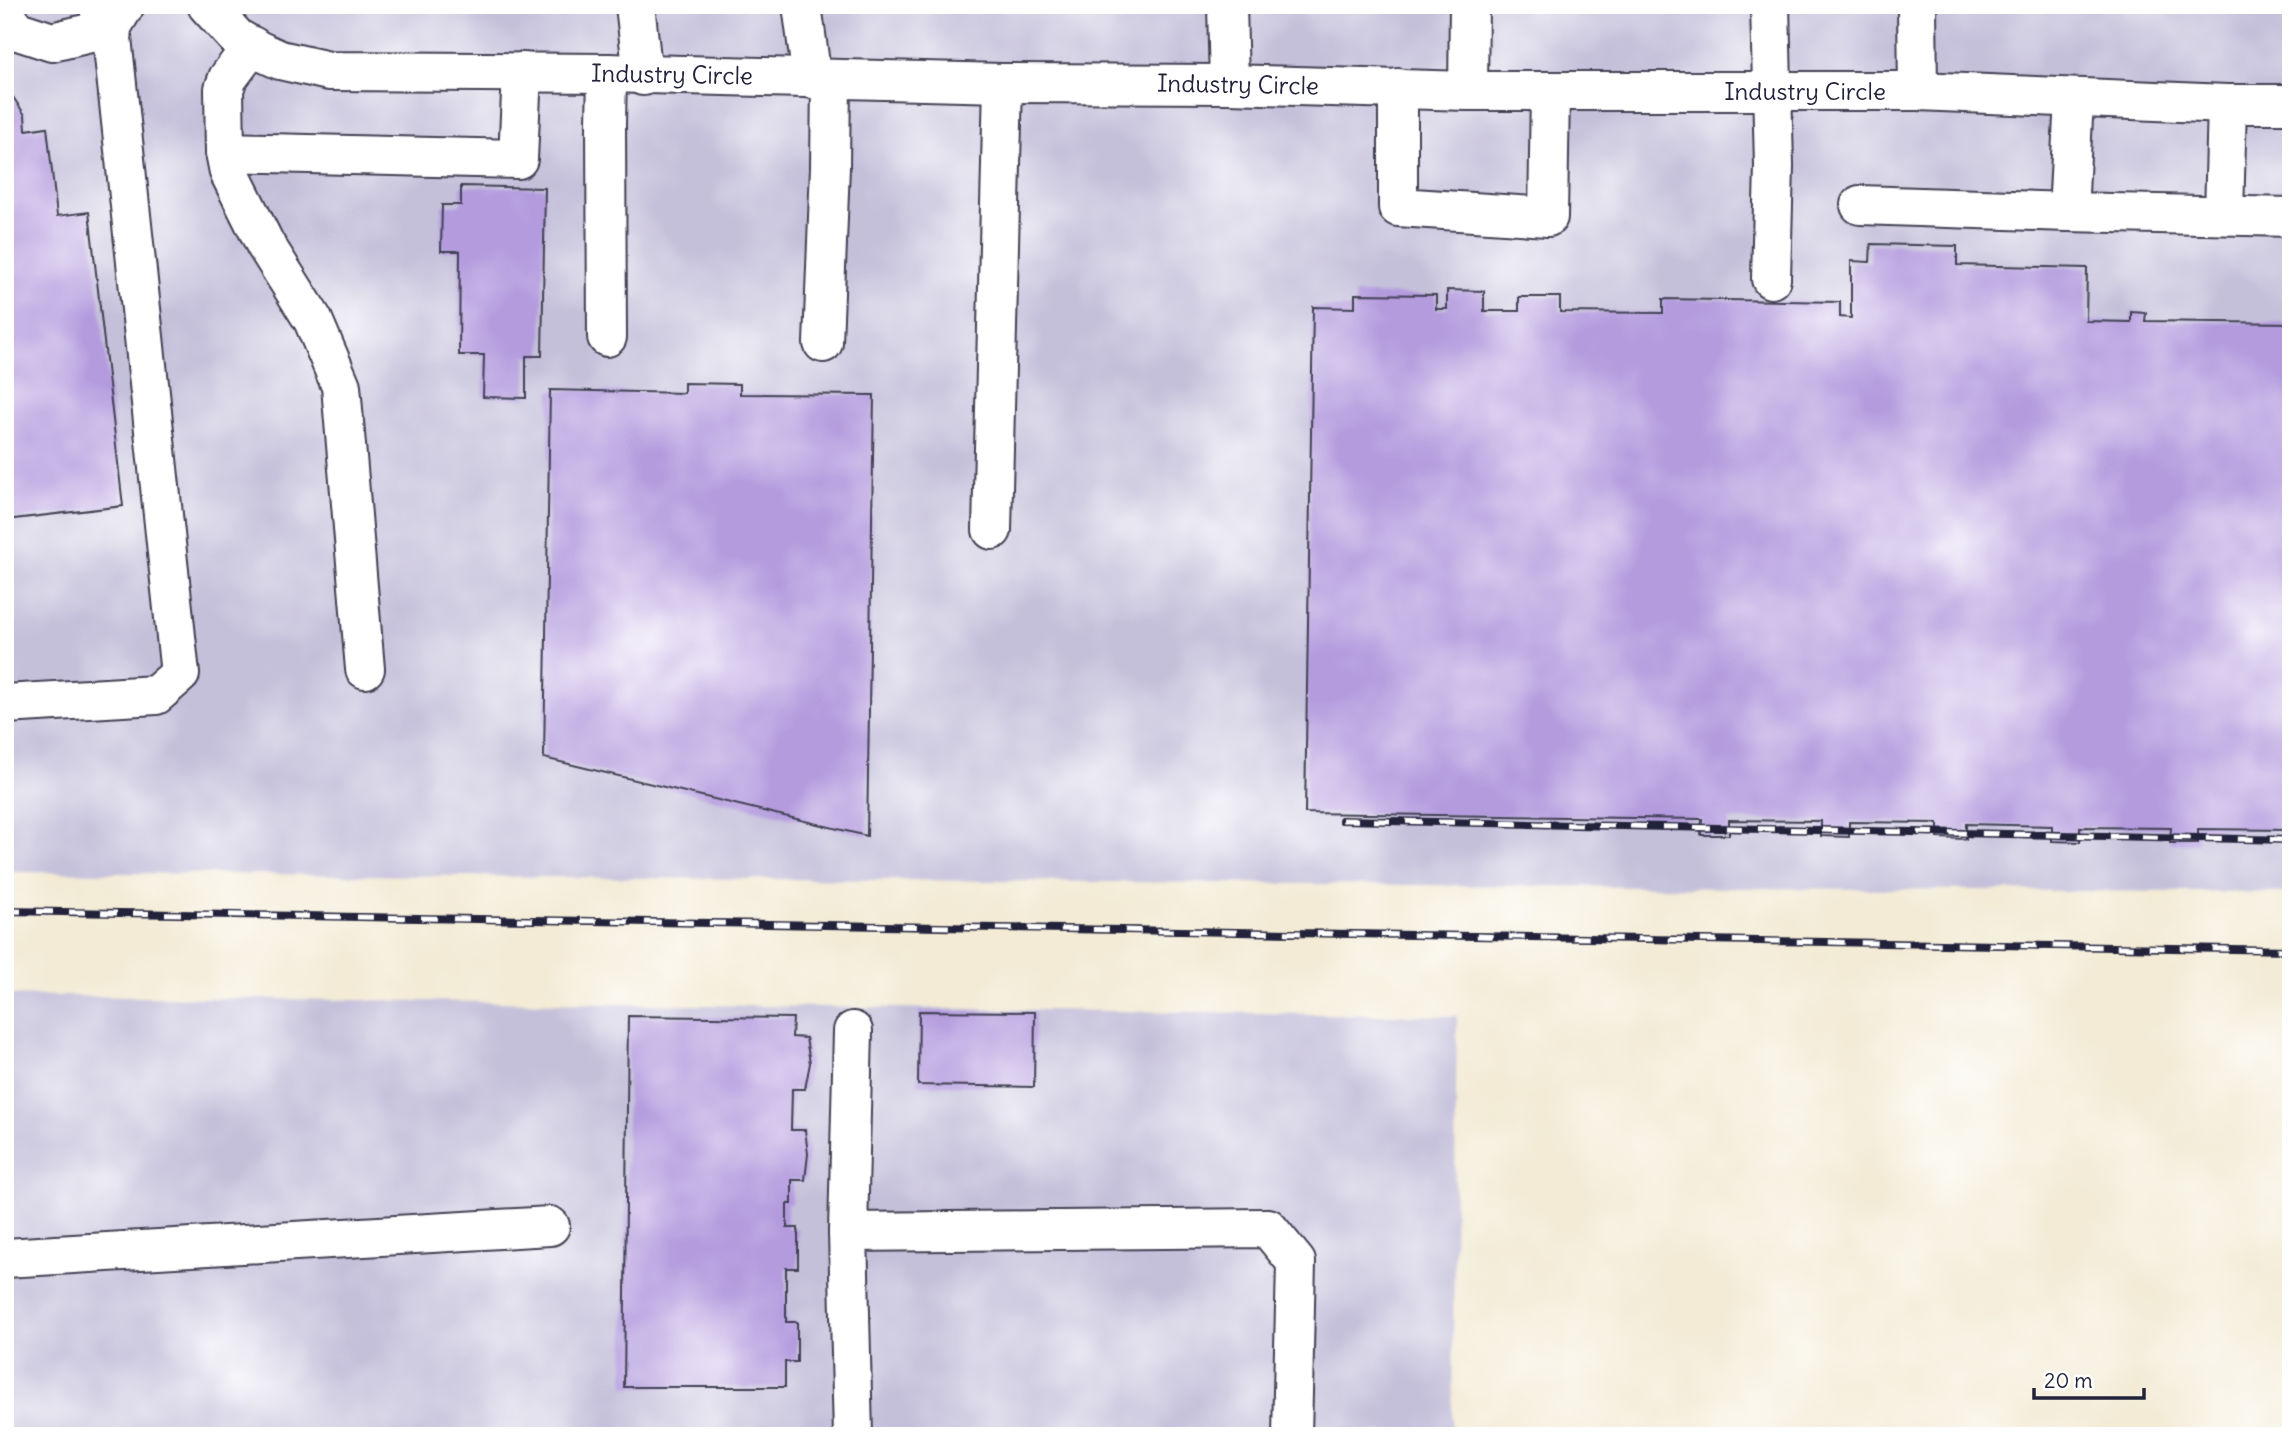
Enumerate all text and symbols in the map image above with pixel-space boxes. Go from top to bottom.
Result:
street label: Industry Circle [591,58,753,90]
street label: Industry Circle [1157,68,1319,100]
street label: Industry Circle [1724,76,1886,106]
scale bar [2034,1357,2144,1401]
text: 20 m [2044,1367,2093,1394]

